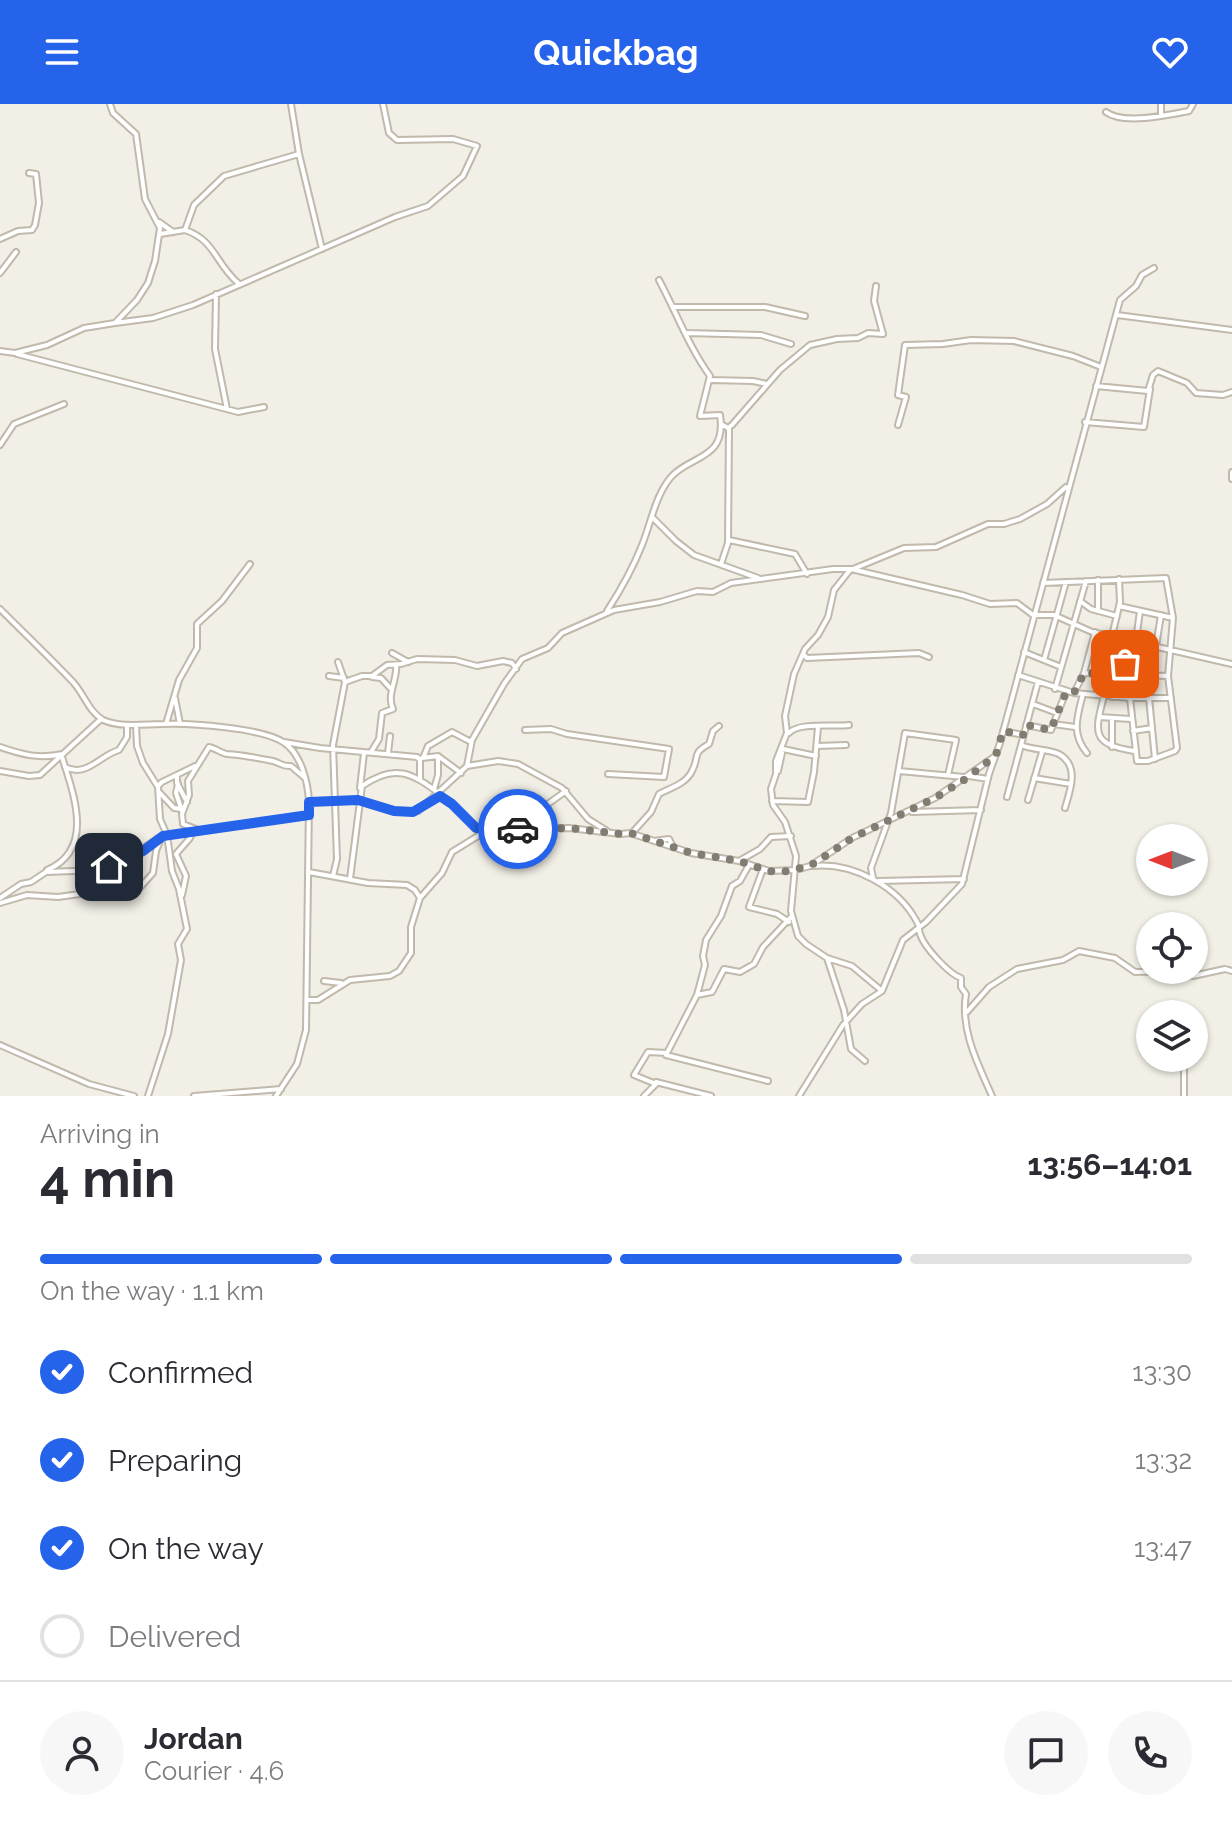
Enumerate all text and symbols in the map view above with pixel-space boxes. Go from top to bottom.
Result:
icon: menu [40,30,84,74]
icon: heart [1148,30,1192,74]
text: Quickbag [533,31,699,73]
pin [1091,630,1159,698]
icon: bag [1103,642,1147,686]
courier [478,789,558,869]
icon: car [496,807,540,851]
north arrow [1136,824,1208,896]
map controls [1136,824,1208,1072]
pin [75,833,143,901]
icon: home [87,845,131,889]
button: locate [1136,912,1208,984]
button: layers [1136,1000,1208,1072]
text: Arriving in [40,1119,160,1149]
text: 13:56–14:01 [1028,1147,1192,1182]
text: 4 min [40,1148,175,1209]
text: On the way · 1.1 km [40,1276,264,1306]
icon: check [40,1350,84,1394]
text: Confirmed [108,1355,253,1390]
text: 13:30 [1132,1357,1192,1387]
icon: check [40,1438,84,1482]
text: Preparing [108,1443,242,1478]
text: 13:32 [1135,1445,1192,1475]
icon: check [40,1526,84,1570]
text: On the way [108,1531,264,1566]
text: 13:47 [1134,1533,1192,1563]
text: Delivered [108,1619,241,1654]
button: person [40,1711,124,1795]
button: chat [1004,1711,1088,1795]
button: phone [1108,1711,1192,1795]
text: Jordan [144,1721,243,1756]
text: Courier · 4.6 [144,1756,284,1786]

